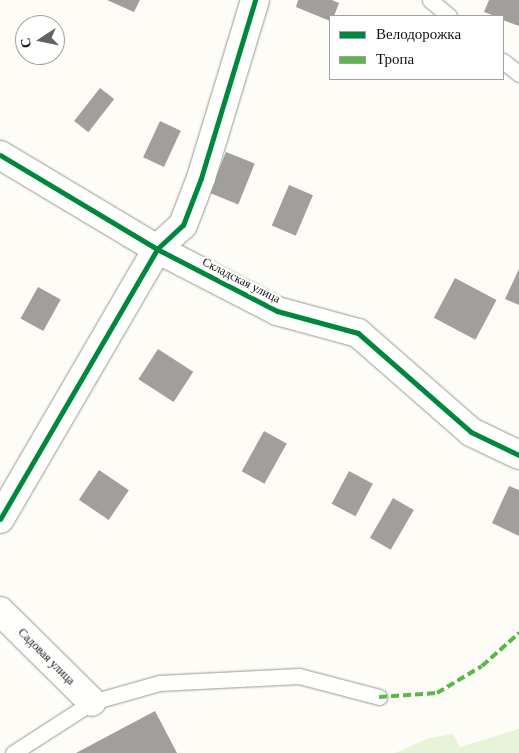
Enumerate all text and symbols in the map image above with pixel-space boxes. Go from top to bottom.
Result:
north arrow [15,15,65,65]
legend [329,15,504,80]
text: Велодорожка [376,26,461,42]
text: С [17,36,34,49]
text: Тропа [376,51,414,67]
street label: Складская улица [200,255,282,307]
street label: Садовая улица [15,626,77,688]

